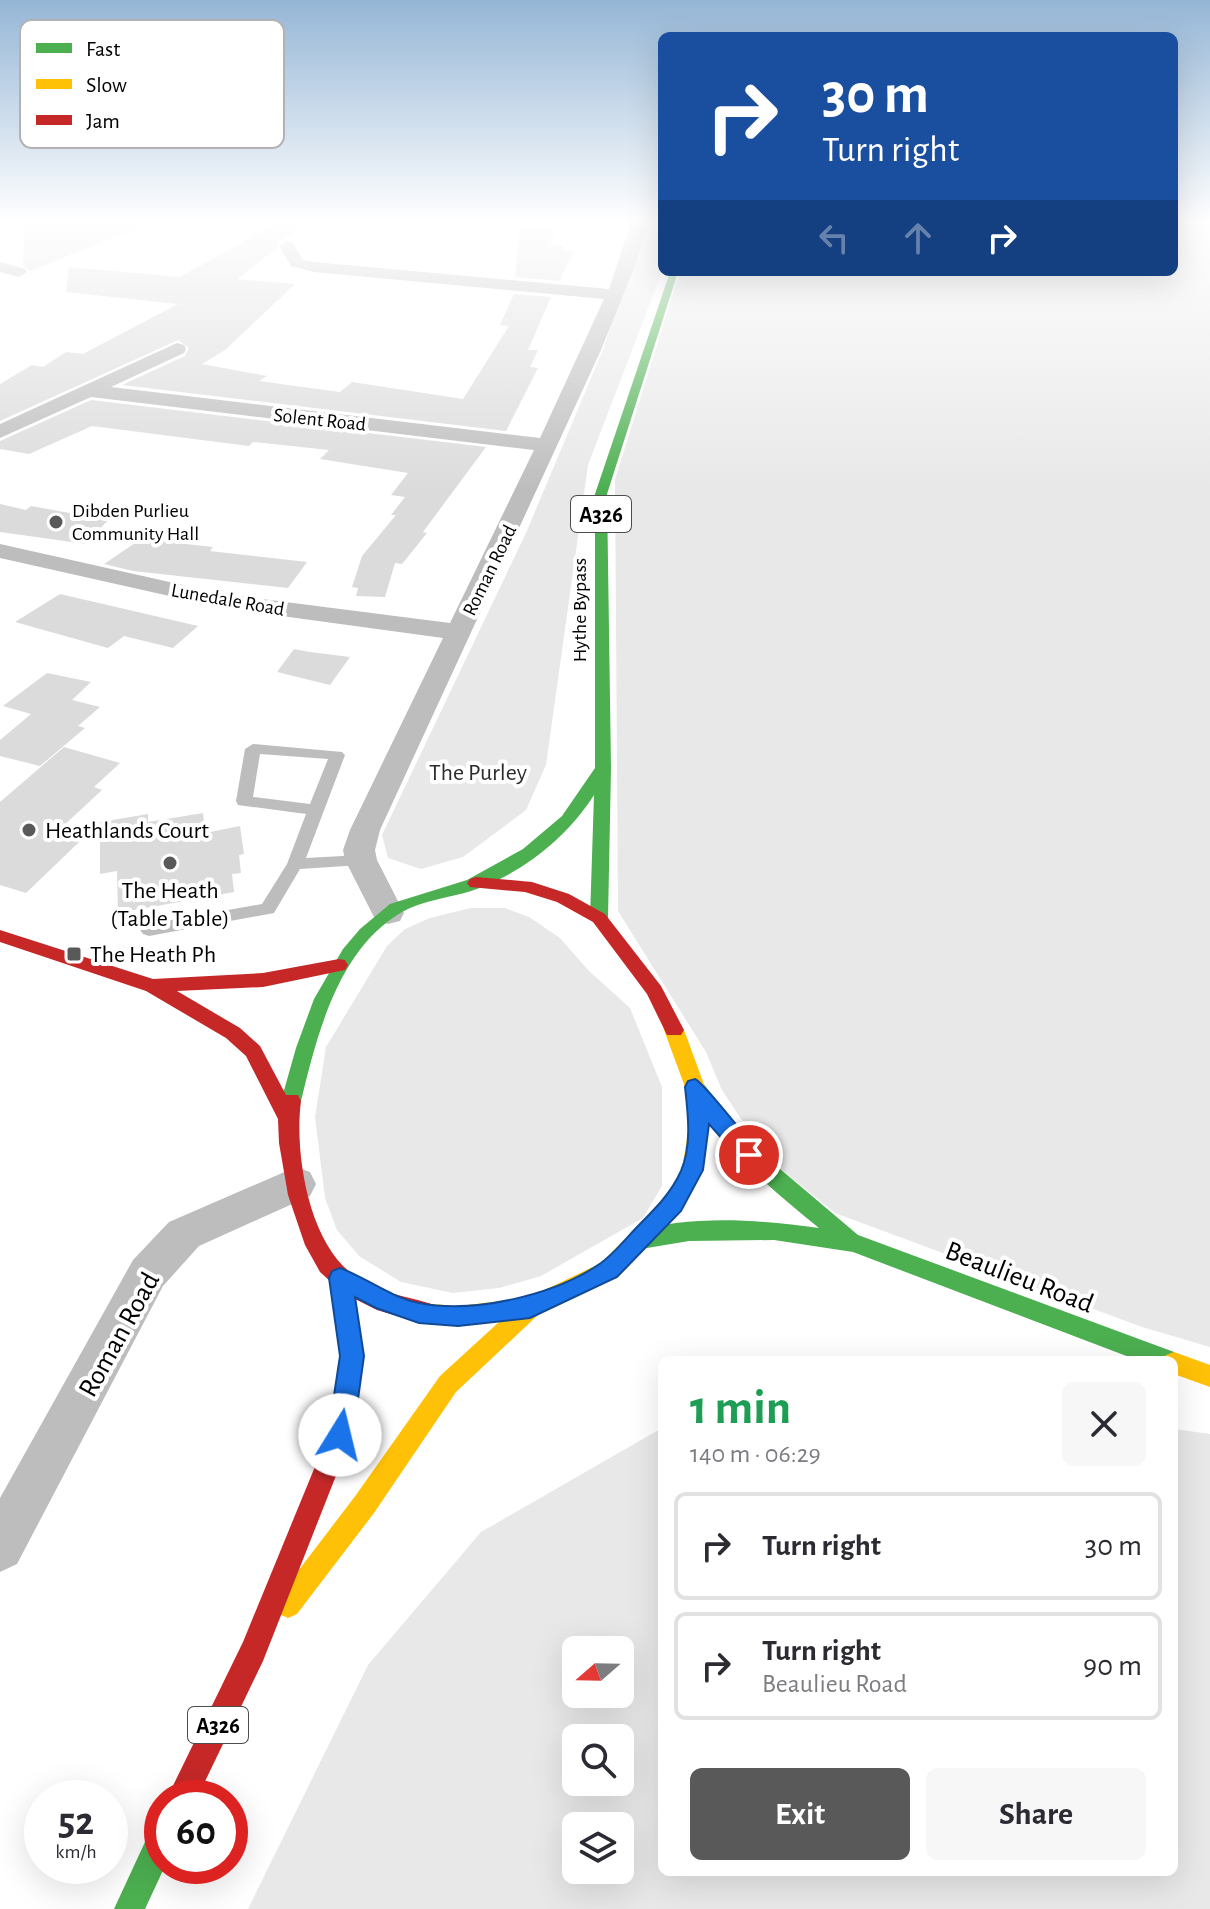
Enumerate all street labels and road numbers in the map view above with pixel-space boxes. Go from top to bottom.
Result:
street label: Solent Road [273,405,367,435]
road number: A326 [571,496,631,532]
street label: Roman Road [459,522,520,619]
street label: Hythe Bypass [570,558,590,662]
street label: Lunedale Road [170,580,286,620]
street label: Beaulieu Road [941,1237,1097,1319]
street label: Roman Road [74,1268,165,1402]
road number: A326 [188,1707,248,1743]

